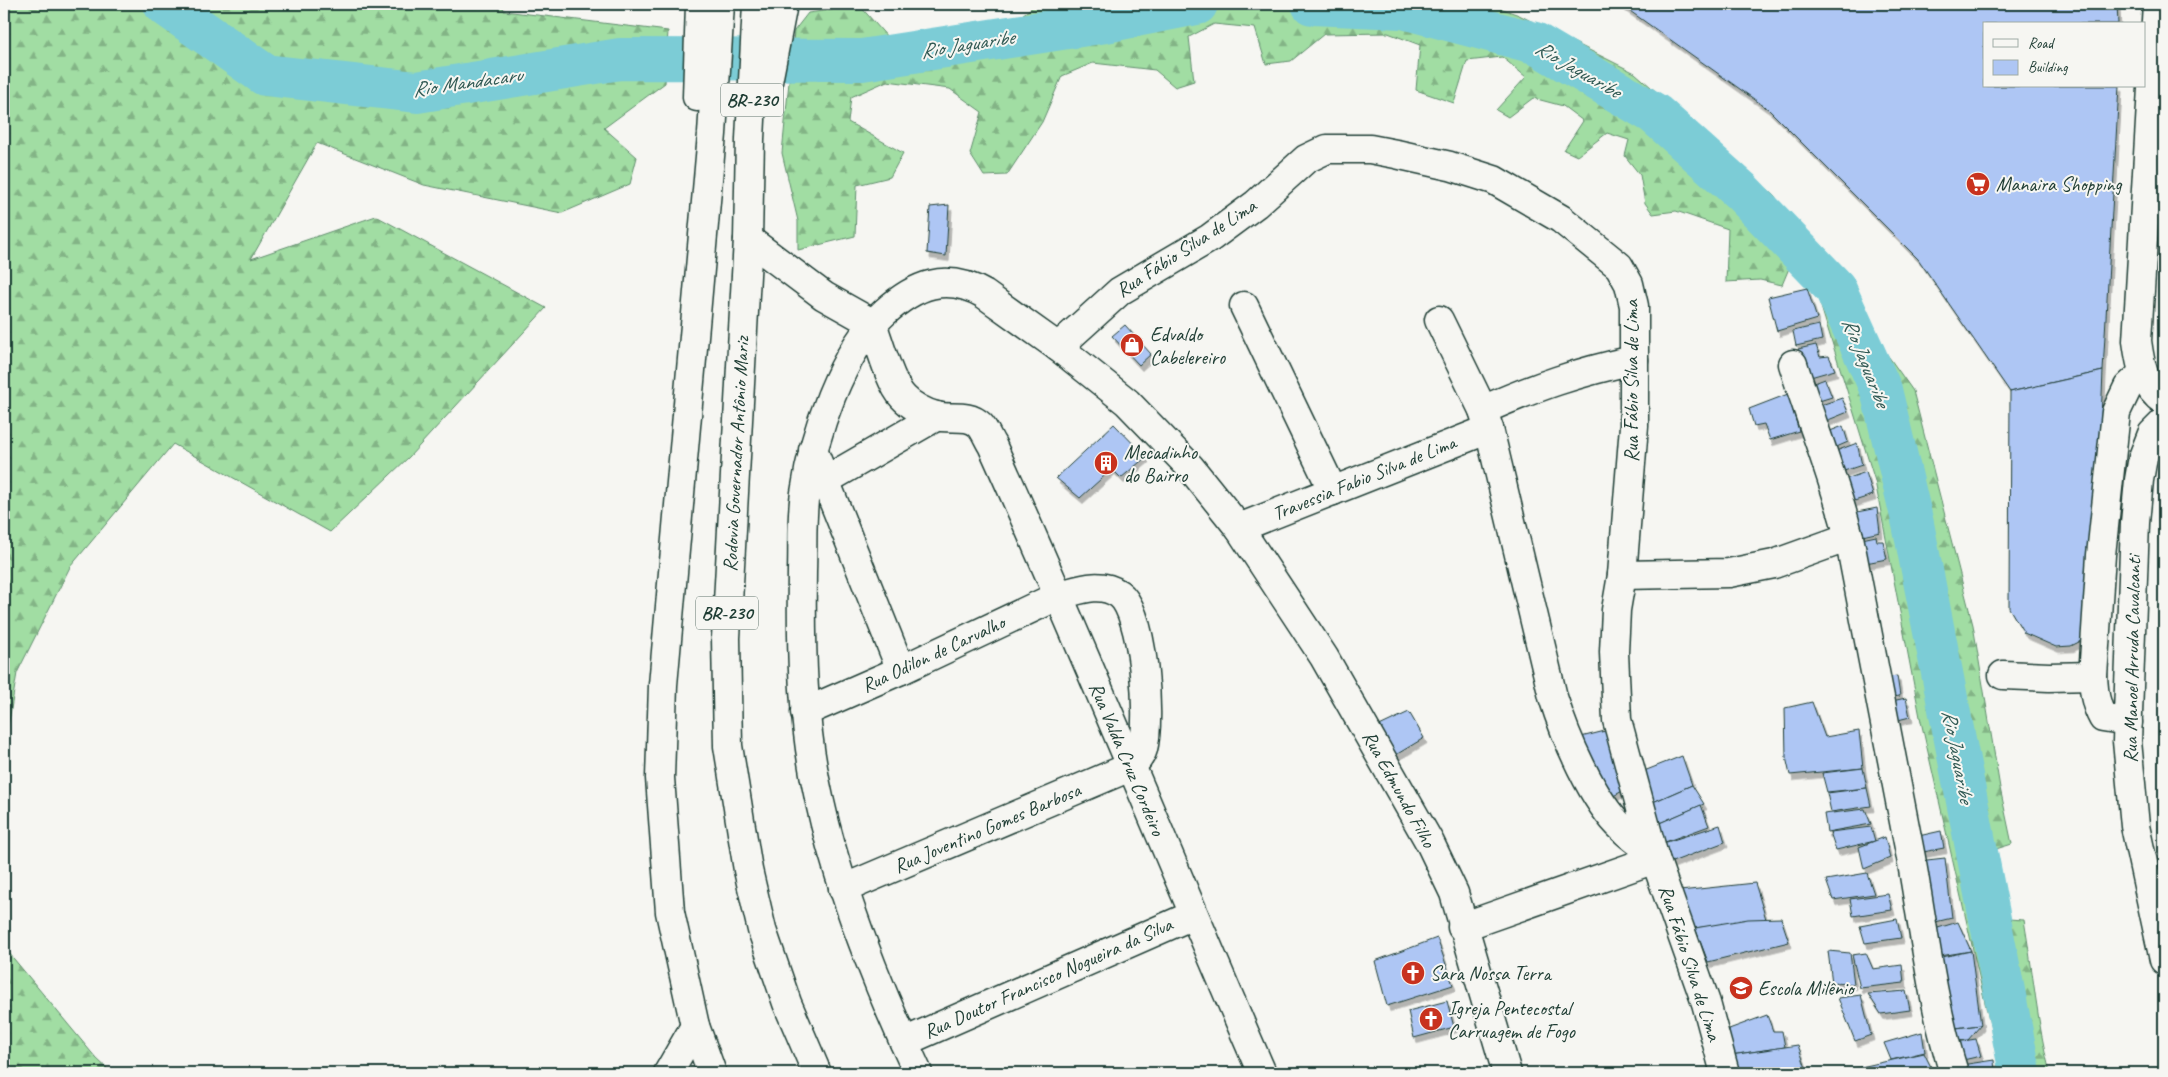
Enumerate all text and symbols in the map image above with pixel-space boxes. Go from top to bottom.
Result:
legend [1983,22,2146,88]
water label: Rio Jaguaribe [919,23,1019,64]
water label: Rio Jaguaribe [1531,34,1628,105]
text: Road [2028,34,2055,53]
text: Building [2028,58,2068,77]
water label: Rio Mandacaru [411,61,526,103]
road number: BR-230 [721,84,783,116]
supermarket icon: Manaira Shopping [1965,171,1991,197]
place label: Manaira Shopping [1996,172,2122,197]
street label: Rua Fábio Silva de Lima [1111,193,1262,303]
street label: Rua Fábio Silva de Lima [1619,299,1644,462]
water label: Rio Jaguaribe [1836,314,1897,413]
place label: Edvaldo Cabelereiro [1150,322,1226,370]
shop icon: Edvaldo Cabelereiro [1119,332,1145,358]
street label: Rodovia Governador Antônio Mariz [717,334,755,572]
street label: Travessia Fabio Silva de Lima [1269,429,1461,526]
place label: Mecadinho do Bairro [1124,440,1198,488]
building icon: Mecadinho do Bairro [1093,450,1119,476]
street label: Rua Manoel Arruda Cavalcanti [2118,553,2146,763]
road number: BR-230 [696,596,758,630]
street label: Rua Odilon de Carvalho [857,609,1010,698]
street label: Rua Valda Cruz Cordeiro [1083,679,1171,840]
water label: Rio Jaguaribe [1936,707,1980,808]
street label: Rua Edmundo Filho [1357,726,1442,853]
street label: Rua Joventino Gomes Barbosa [890,777,1086,879]
street label: Rua Fábio Silva de Lima [1653,882,1727,1045]
street label: Rua Doutor Francisco Nogueira da Silva [920,911,1177,1044]
church icon: Sara Nossa Terra [1400,960,1426,986]
place label: Sara Nossa Terra [1430,961,1553,986]
school or university icon: Escola Milênio [1728,975,1754,1001]
place label: Escola Milênio [1758,976,1855,1001]
place label: Igreja Pentecostal Carruagem de Fogo [1448,996,1576,1044]
church icon: Igreja Pentecostal Carruagem de Fogo [1418,1006,1444,1032]

